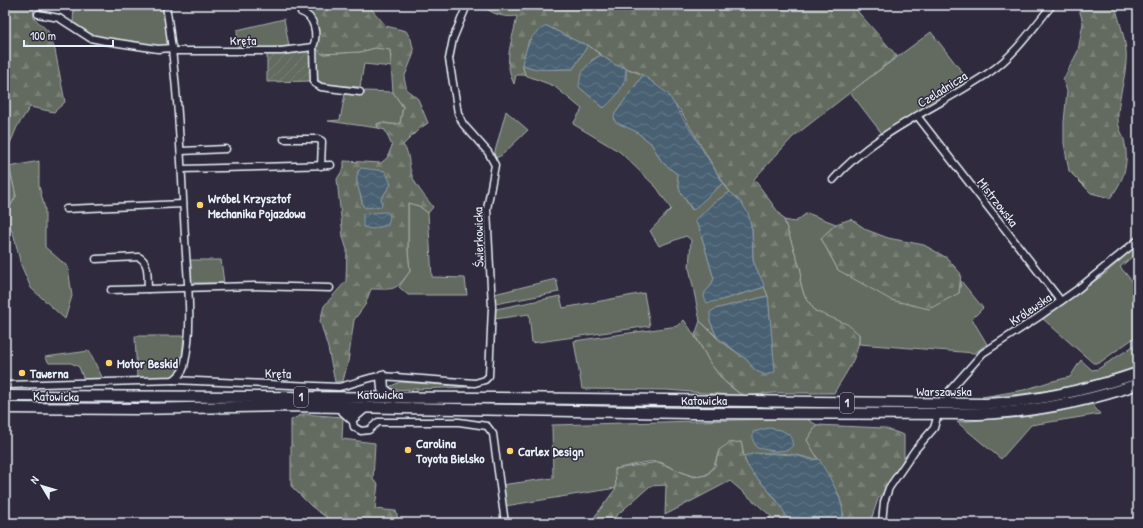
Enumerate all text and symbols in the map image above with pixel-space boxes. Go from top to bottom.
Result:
scale bar [24,22,113,48]
text: 100 m [30,27,56,44]
street label: Kręta [230,31,256,49]
street label: Czeladnicza [913,67,971,111]
street label: Mistrzowska [973,174,1023,230]
place label: Wróbel Krzysztof Mechanika Pojazdowa [208,189,306,222]
marker: Wróbel Krzysztof Mechanika Pojazdowa [195,200,205,210]
street label: Świerkowicka [468,207,488,267]
street label: Królewska [1005,288,1055,330]
place label: Motor Beskid [117,354,179,372]
marker: Motor Beskid [104,358,114,368]
place label: Tawerna [29,364,69,382]
street label: Kręta [265,364,291,382]
marker: Tawerna [17,368,27,378]
street label: Warszawska [916,382,972,400]
street label: Katowicka [357,385,403,403]
street label: Katowicka [33,387,79,405]
road number: 1 [294,387,308,407]
street label: Katowicka [681,391,727,409]
road number: 1 [840,393,854,413]
place label: Carolina Toyota Bielsko [415,434,485,468]
place label: Carlex Design [518,442,584,461]
marker: Carolina Toyota Bielsko [403,445,413,455]
marker: Carlex Design [505,446,515,456]
north arrow [22,466,62,506]
text: N [27,473,42,486]

